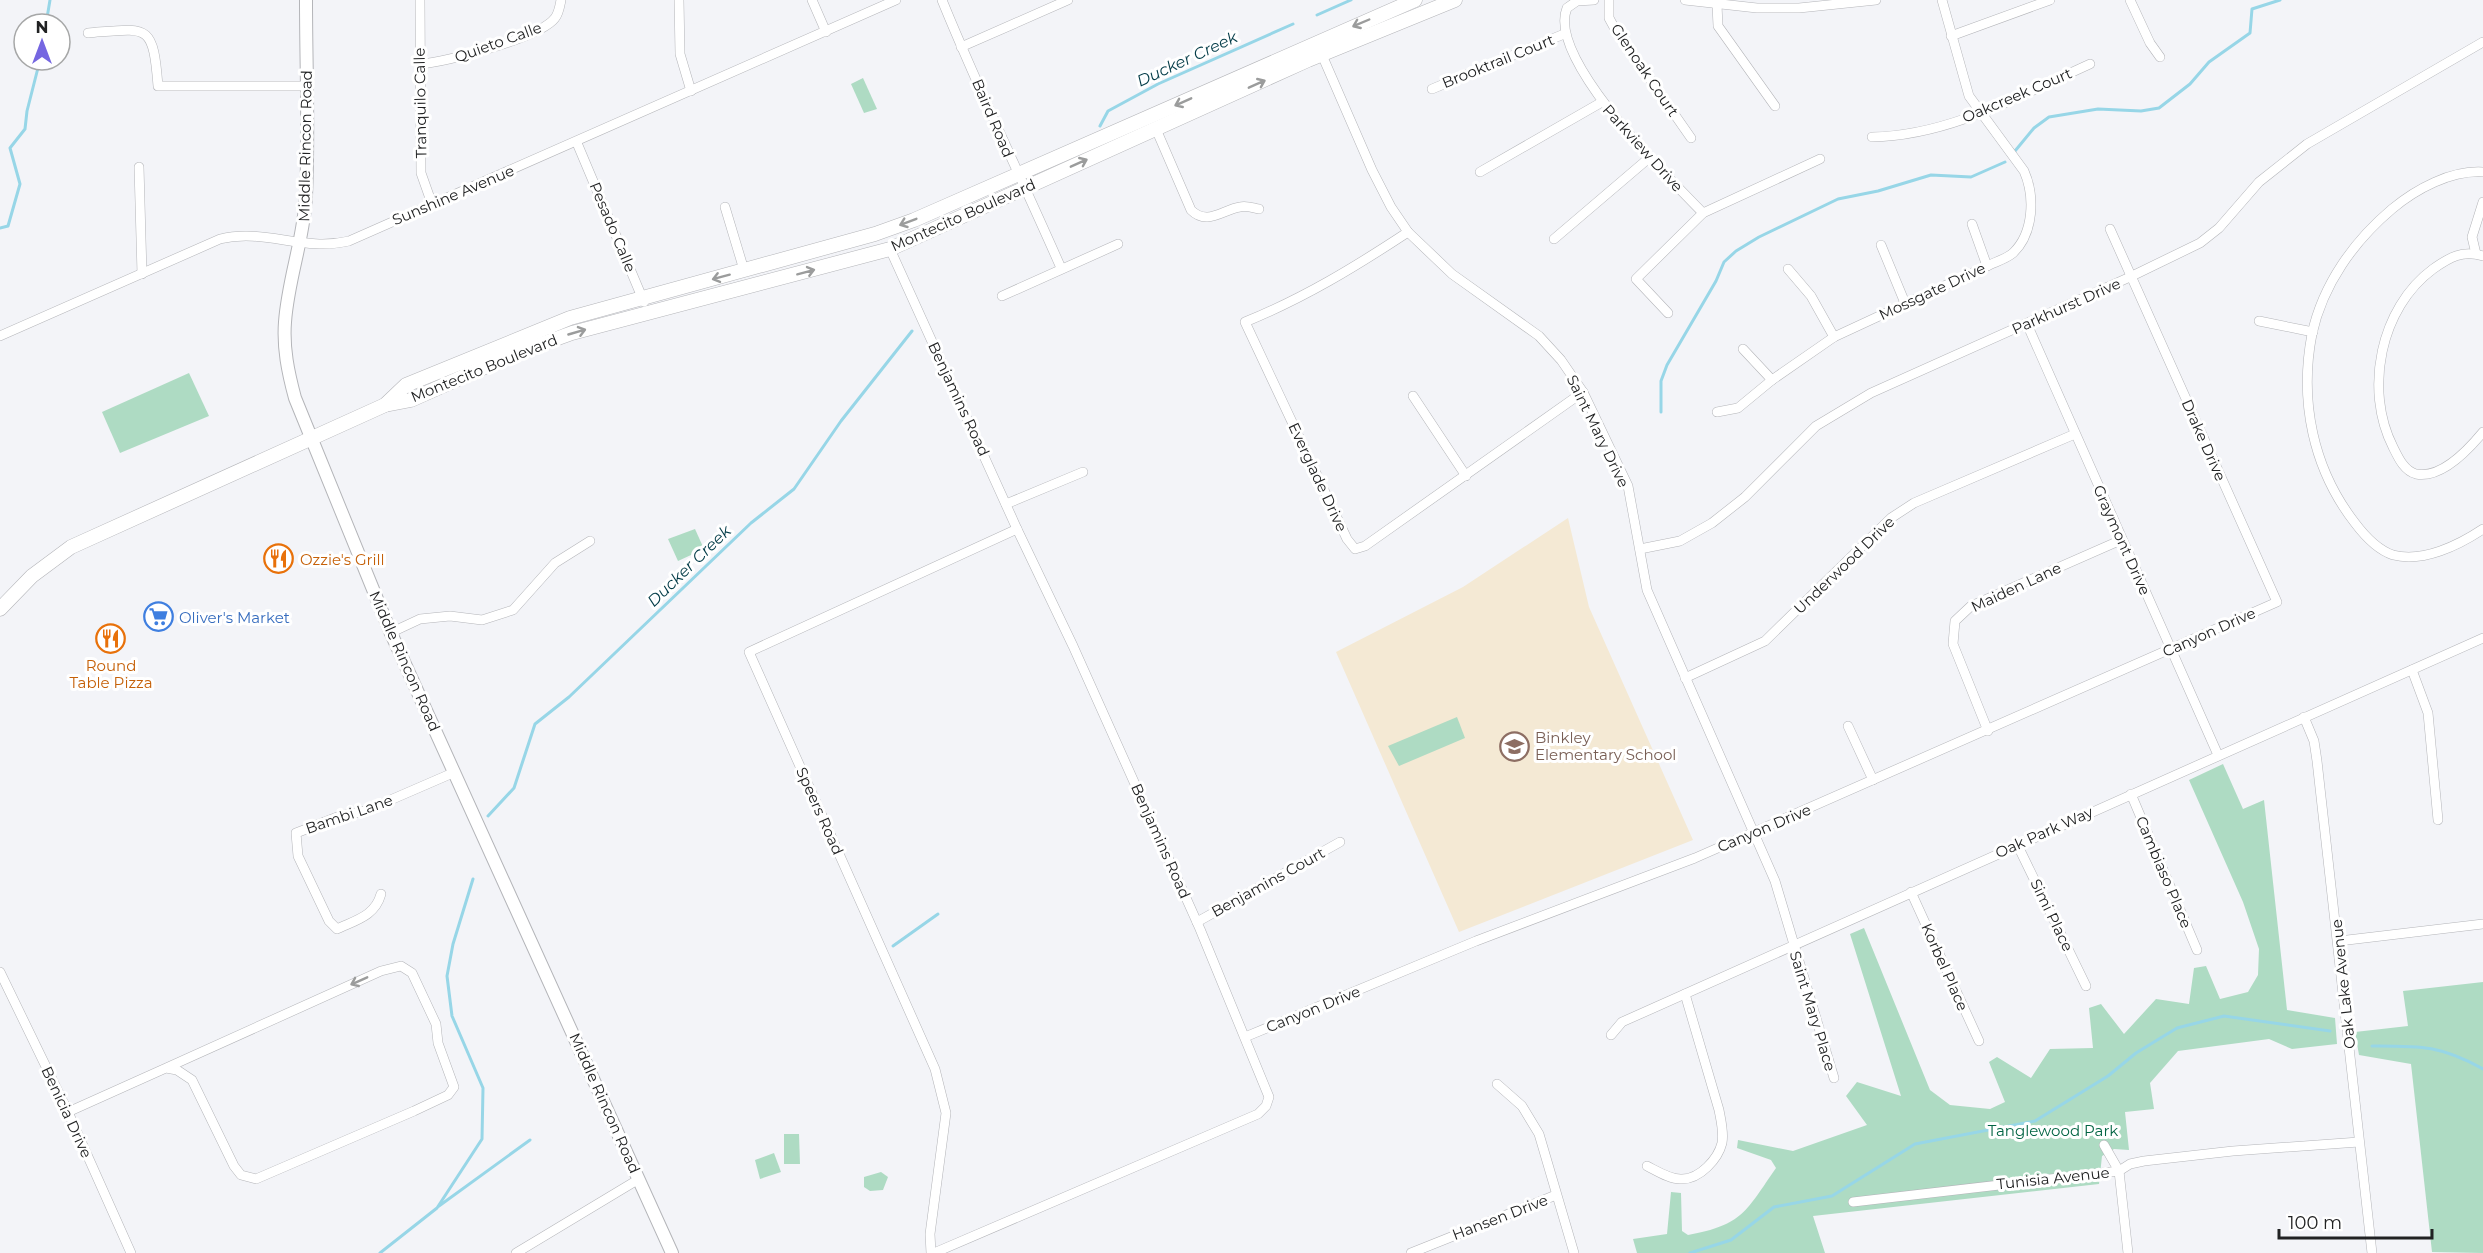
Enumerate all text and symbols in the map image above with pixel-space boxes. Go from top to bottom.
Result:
north arrow [12,12,72,72]
street label: Quieto Calle [452,17,544,67]
text: N [36,18,48,37]
one-way arrow [1352,19,1370,30]
street label: Glenoak Court [1607,20,1683,120]
water label: Ducker Creek [1134,27,1242,91]
street label: Brooktrail Court [1439,30,1557,92]
street label: Tranquilo Calle [410,47,430,159]
street label: Oakcreek Court [1959,63,2075,127]
street label: Middle Rincon Road [294,70,316,222]
street label: Baird Road [968,76,1018,160]
one-way arrow [1248,77,1266,89]
one-way arrow [1174,97,1192,108]
street label: Parkview Drive [1599,100,1687,196]
one-way arrow [1070,157,1088,168]
street label: Sunshine Avenue [389,161,517,229]
street label: Montecito Boulevard [888,174,1038,256]
street label: Pesado Calle [586,179,640,275]
one-way arrow [899,218,918,229]
street label: Mossgate Drive [1876,258,1988,324]
one-way arrow [796,265,815,277]
one-way arrow [712,272,731,283]
street label: Parkhurst Drive [2009,274,2123,338]
one-way arrow [567,326,586,337]
street label: Montecito Boulevard [408,330,560,406]
street label: Benjamins Road [924,339,994,459]
street label: Saint Mary Drive [1563,372,1633,490]
street label: Drake Drive [2178,396,2230,484]
street label: Everglade Drive [1284,419,1352,535]
street label: Graymont Drive [2089,482,2155,598]
street label: Underwood Drive [1790,512,1898,618]
water label: Ducker Creek [643,520,736,611]
restaurant icon: Ozzie's Grill [263,543,295,575]
place label: Ozzie's Grill [300,550,385,569]
street label: Maiden Lane [1968,558,2064,616]
street label: Middle Rincon Road [365,588,445,734]
supermarket icon: Oliver's Market [142,601,174,633]
street label: Canyon Drive [2160,603,2258,661]
place label: Oliver's Market [179,608,290,627]
restaurant icon: Round Table Pizza [95,622,127,654]
place label: Round Table Pizza [69,656,153,692]
place label: Binkley Elementary School [1535,728,1676,764]
school or university icon: Binkley Elementary School [1498,730,1530,762]
street label: Speers Road [792,764,848,858]
street label: Benjamins Road [1127,780,1195,902]
street label: Bambi Lane [303,790,395,838]
street label: Canyon Drive [1714,800,1814,856]
street label: Oak Park Way [1992,802,2097,862]
street label: Cambiaso Place [2132,813,2196,931]
street label: Benjamins Court [1208,843,1328,921]
street label: Simi Place [2026,876,2078,954]
street label: Oak Lake Avenue [2327,918,2359,1050]
street label: Korbel Place [1917,920,1973,1014]
street label: Saint Mary Place [1786,949,1840,1073]
one-way arrow [351,976,369,987]
street label: Canyon Drive [1263,981,1363,1037]
street label: Middle Rincon Road [565,1030,645,1176]
street label: Benicia Drive [37,1063,97,1161]
park label: Tanglewood Park [1988,1121,2118,1140]
street label: Tunisia Avenue [1996,1163,2110,1193]
street label: Hansen Drive [1449,1190,1551,1244]
scale bar [2279,1202,2432,1240]
text: 100 m [2288,1212,2342,1234]

